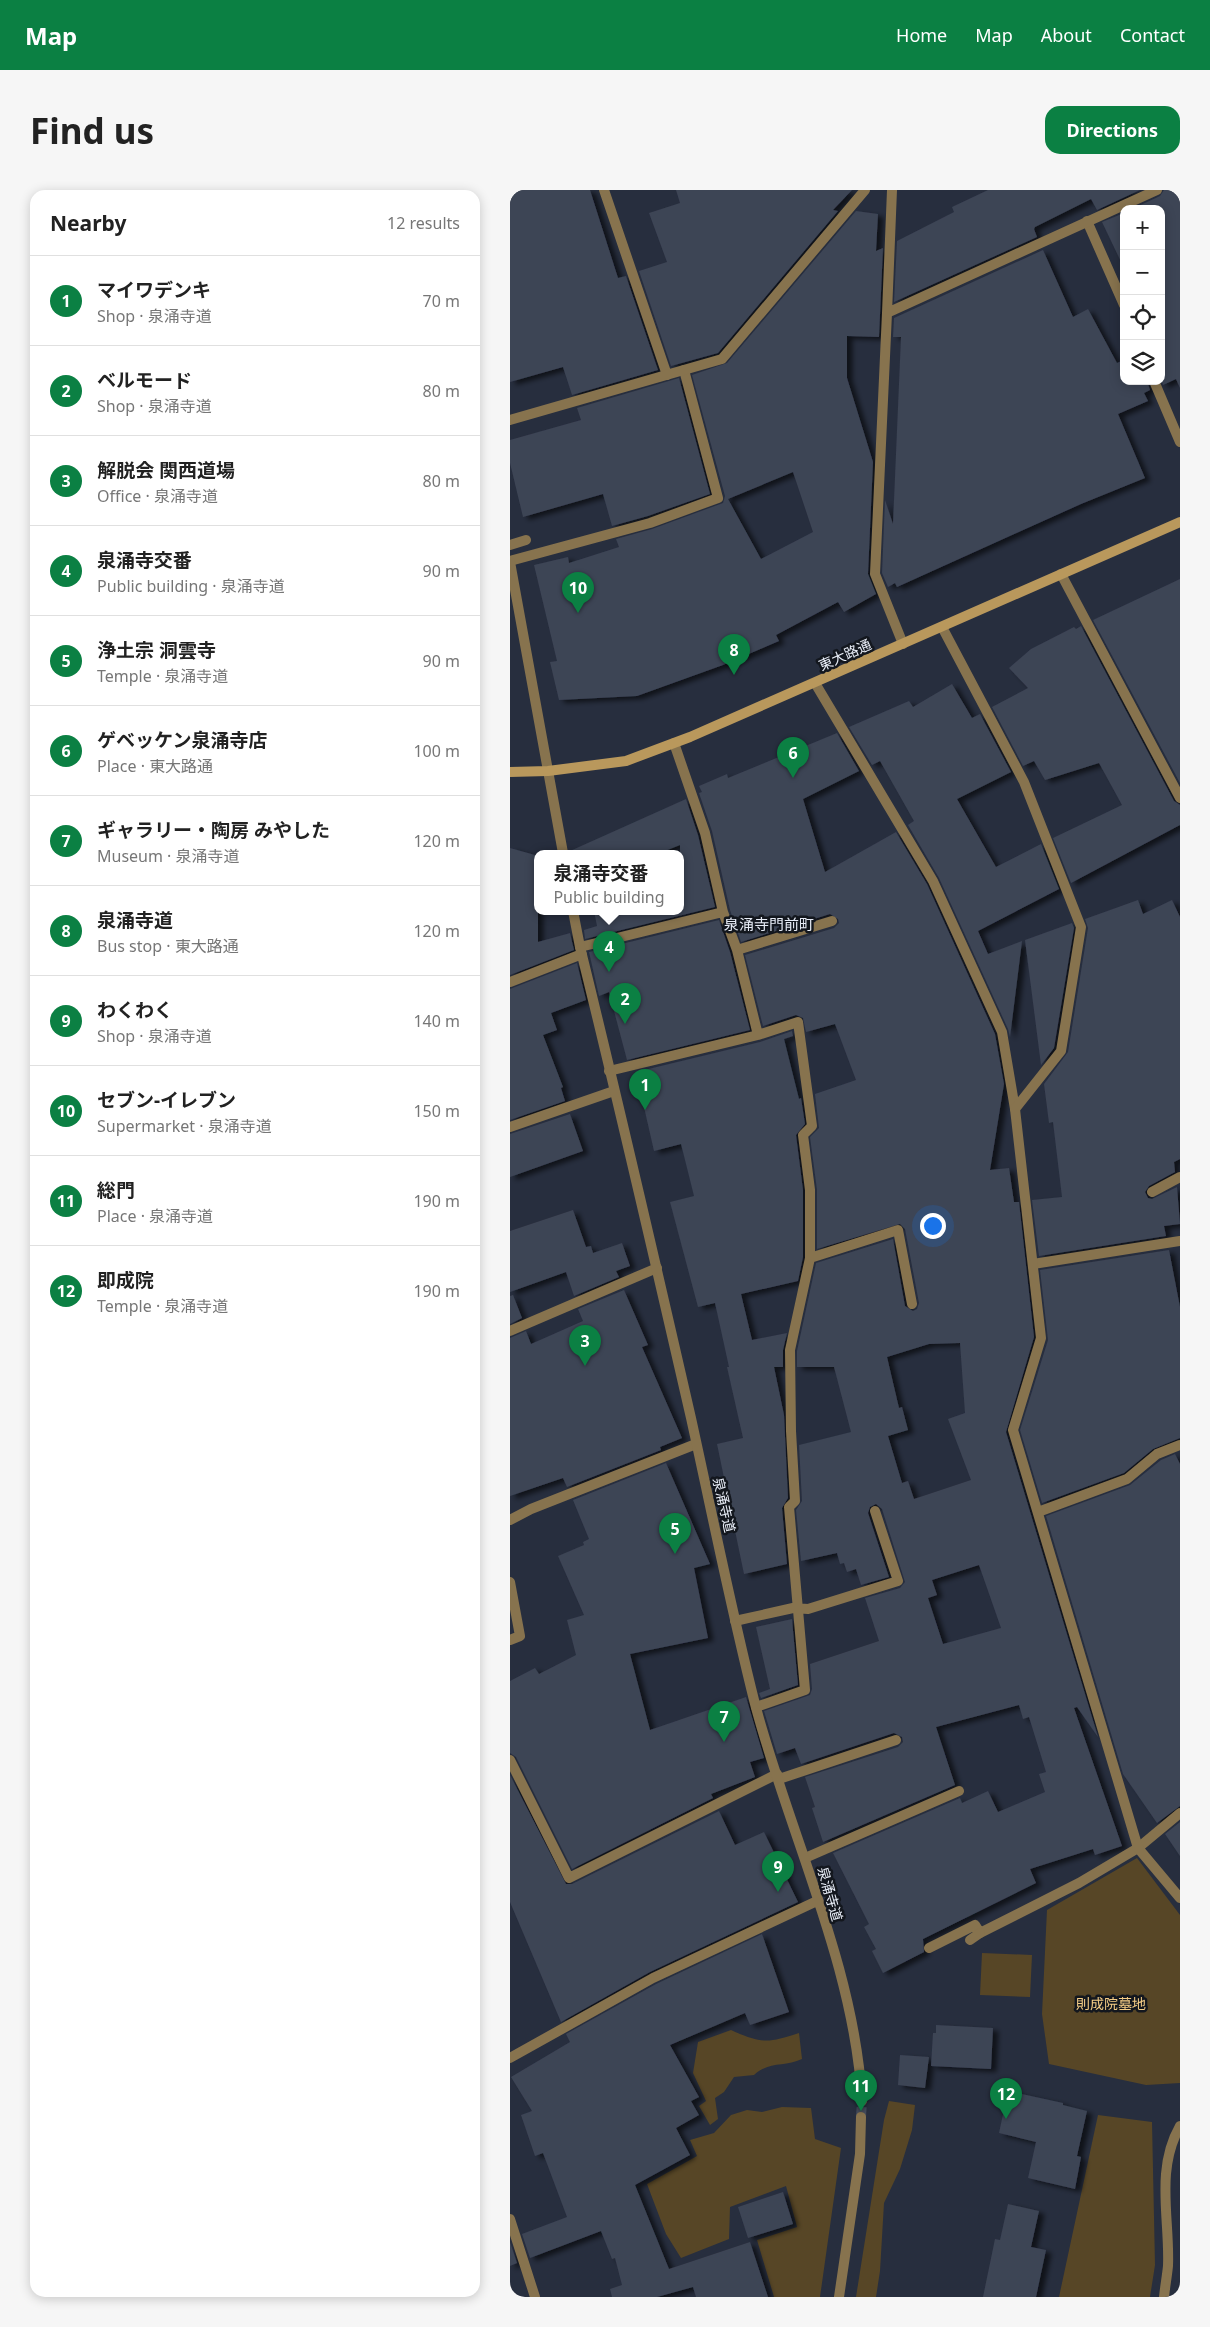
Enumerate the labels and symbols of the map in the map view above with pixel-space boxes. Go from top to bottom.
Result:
pin: 10 [562,572,594,613]
pin: 8 [718,634,750,675]
street label: 東大路通 [815,634,874,675]
pin: 6 [777,737,809,778]
district label: 泉涌寺門前町 [724,914,814,934]
pin: 4 [593,931,625,972]
pin: 2 [609,983,641,1024]
pin: 1 [629,1069,661,1110]
your location [920,1213,946,1239]
pin: 3 [569,1325,601,1366]
street label: 泉涌寺道 [709,1475,740,1534]
pin: 5 [659,1513,691,1554]
pin: 7 [708,1701,740,1742]
pin: 9 [762,1851,794,1892]
street label: 泉涌寺道 [814,1864,847,1923]
park label: 則成院墓地 [1076,1994,1146,2013]
pin: 11 [845,2070,877,2111]
pin: 12 [990,2078,1022,2119]

